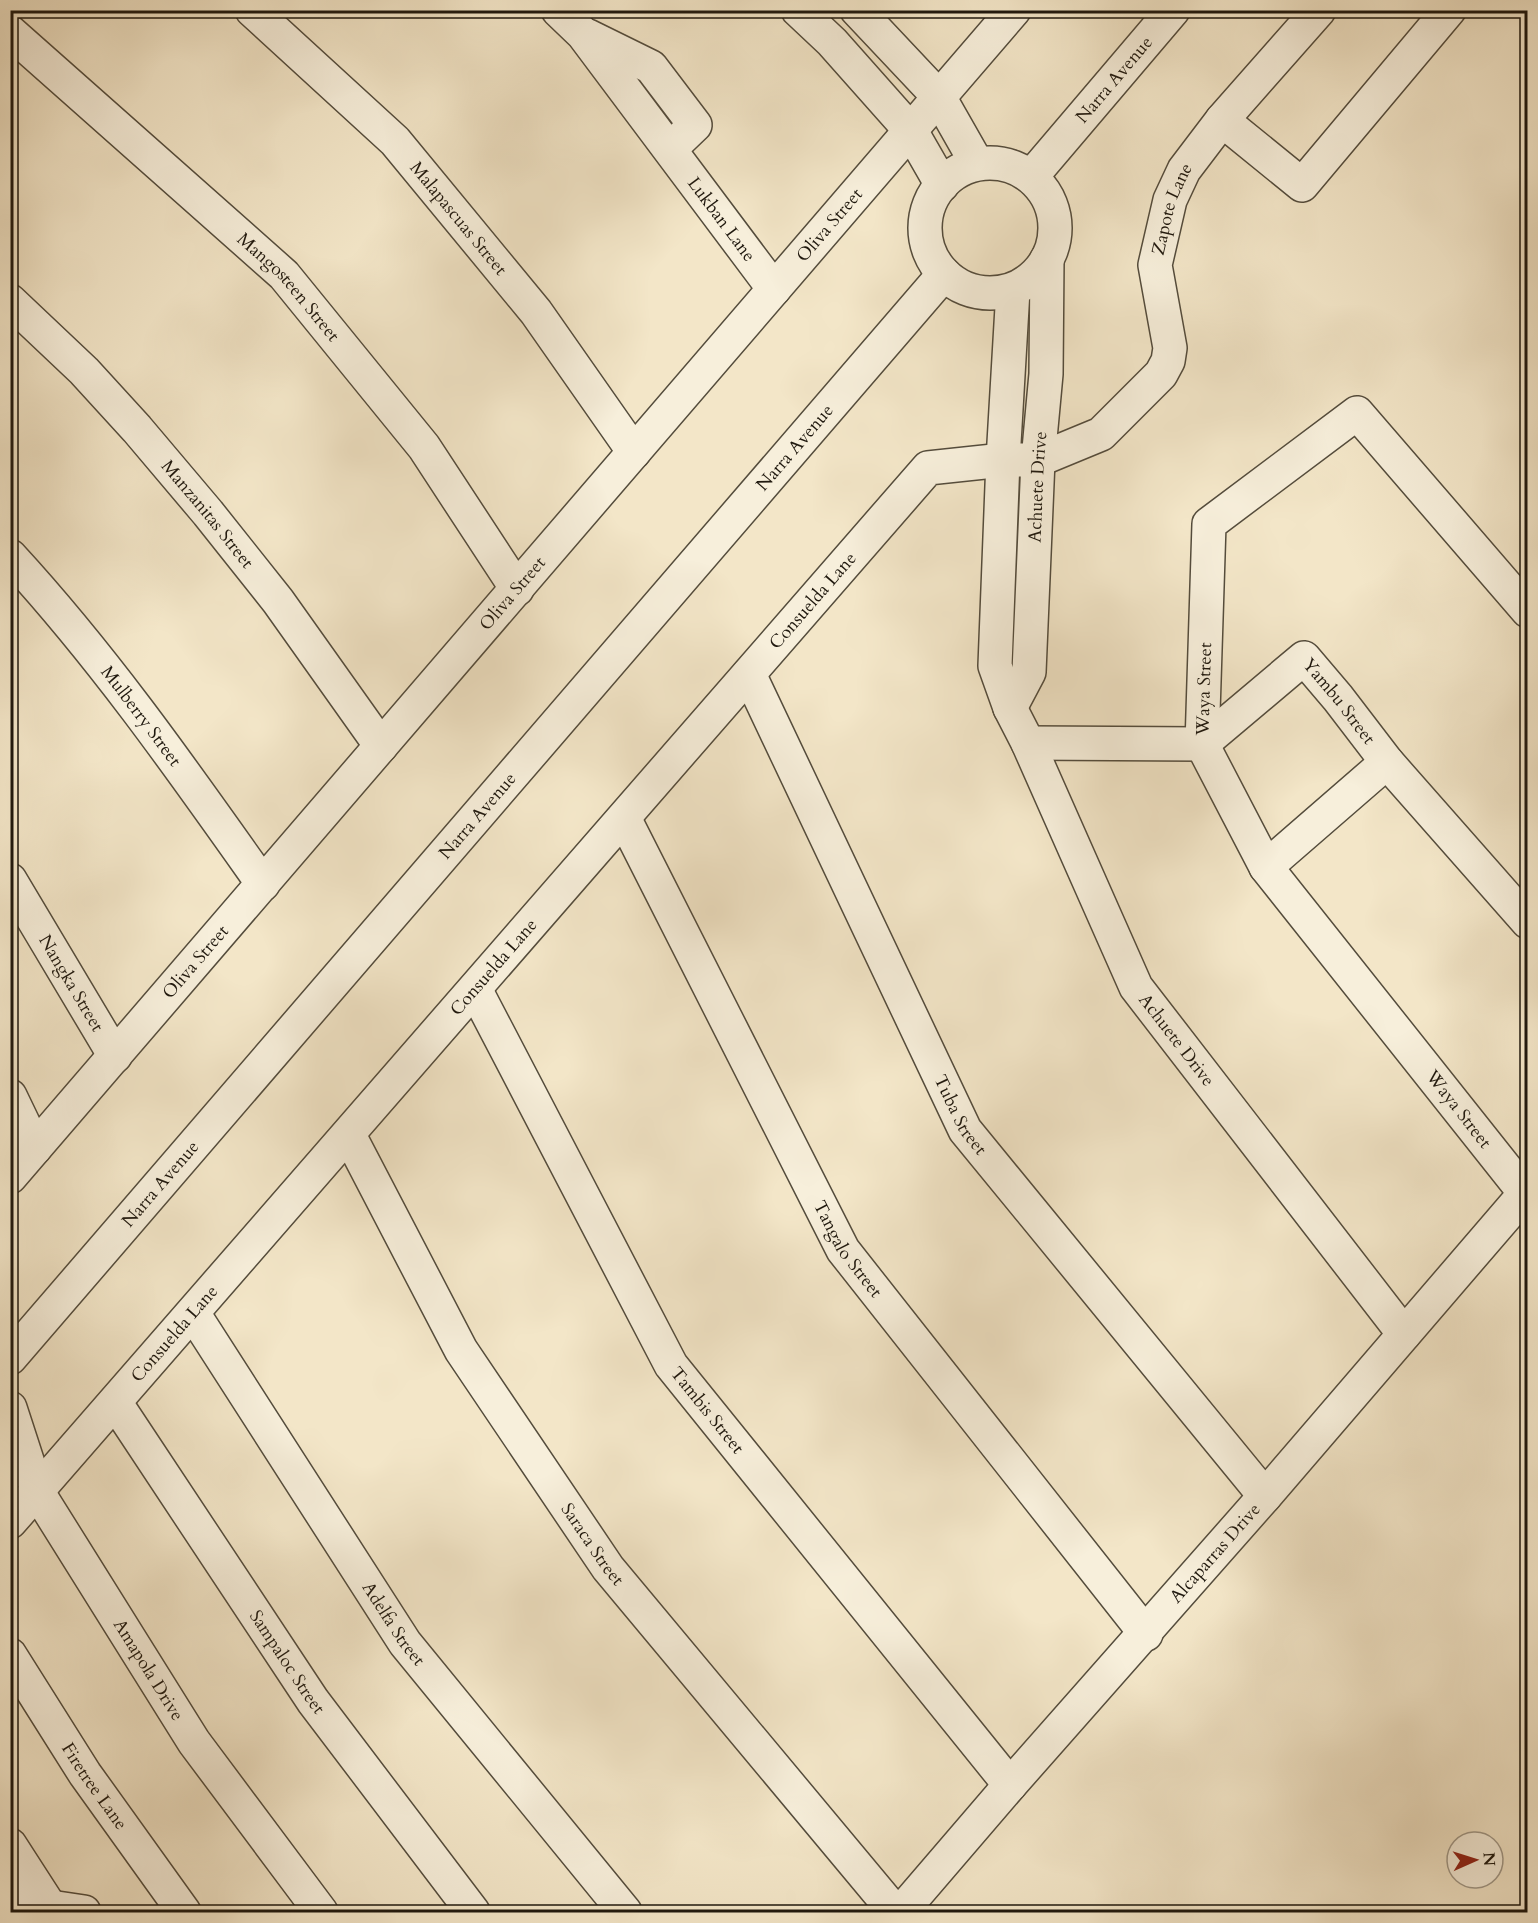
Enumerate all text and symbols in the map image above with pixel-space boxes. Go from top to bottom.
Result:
street label: Narra Avenue [1070,31,1159,129]
street label: Malapascuas Street [404,156,513,281]
street label: Zapote Lane [1146,157,1198,258]
street label: Lukban Lane [681,172,761,267]
street label: Oliva Street [791,183,869,268]
street label: Mangosteen Street [231,227,346,347]
street label: Narra Avenue [750,399,839,497]
street label: Achuete Drive [1023,430,1054,543]
street label: Manzanitas Street [155,455,260,574]
street label: Consuelda Lane [764,547,862,655]
street label: Oliva Street [474,551,552,636]
street label: Waya Street [1190,642,1218,737]
street label: Yambu Street [1296,653,1381,750]
street label: Mulberry Street [95,661,187,772]
street label: Narra Avenue [433,767,522,865]
street label: Consuelda Lane [444,913,543,1021]
street label: Oliva Street [157,919,235,1004]
street label: Nangka Street [32,930,110,1037]
street label: Achuete Drive [1133,988,1220,1092]
street label: Waya Street [1419,1064,1497,1154]
street label: Tuba Street [928,1071,993,1161]
street label: Narra Avenue [116,1135,205,1233]
street label: Tangalo Street [807,1196,888,1303]
street label: Consuelda Lane [125,1280,224,1388]
street label: Tambis Street [664,1362,750,1459]
street label: Saraca Street [555,1498,630,1591]
street label: Alcaparras Drive [1164,1498,1266,1609]
street label: Adelfa Street [356,1577,431,1672]
street label: Sampaloc Street [243,1605,331,1720]
street label: Amapola Drive [107,1614,190,1726]
street label: Firetree Lane [55,1738,133,1835]
north arrow [1445,1830,1505,1890]
text: N [1478,1852,1500,1867]

